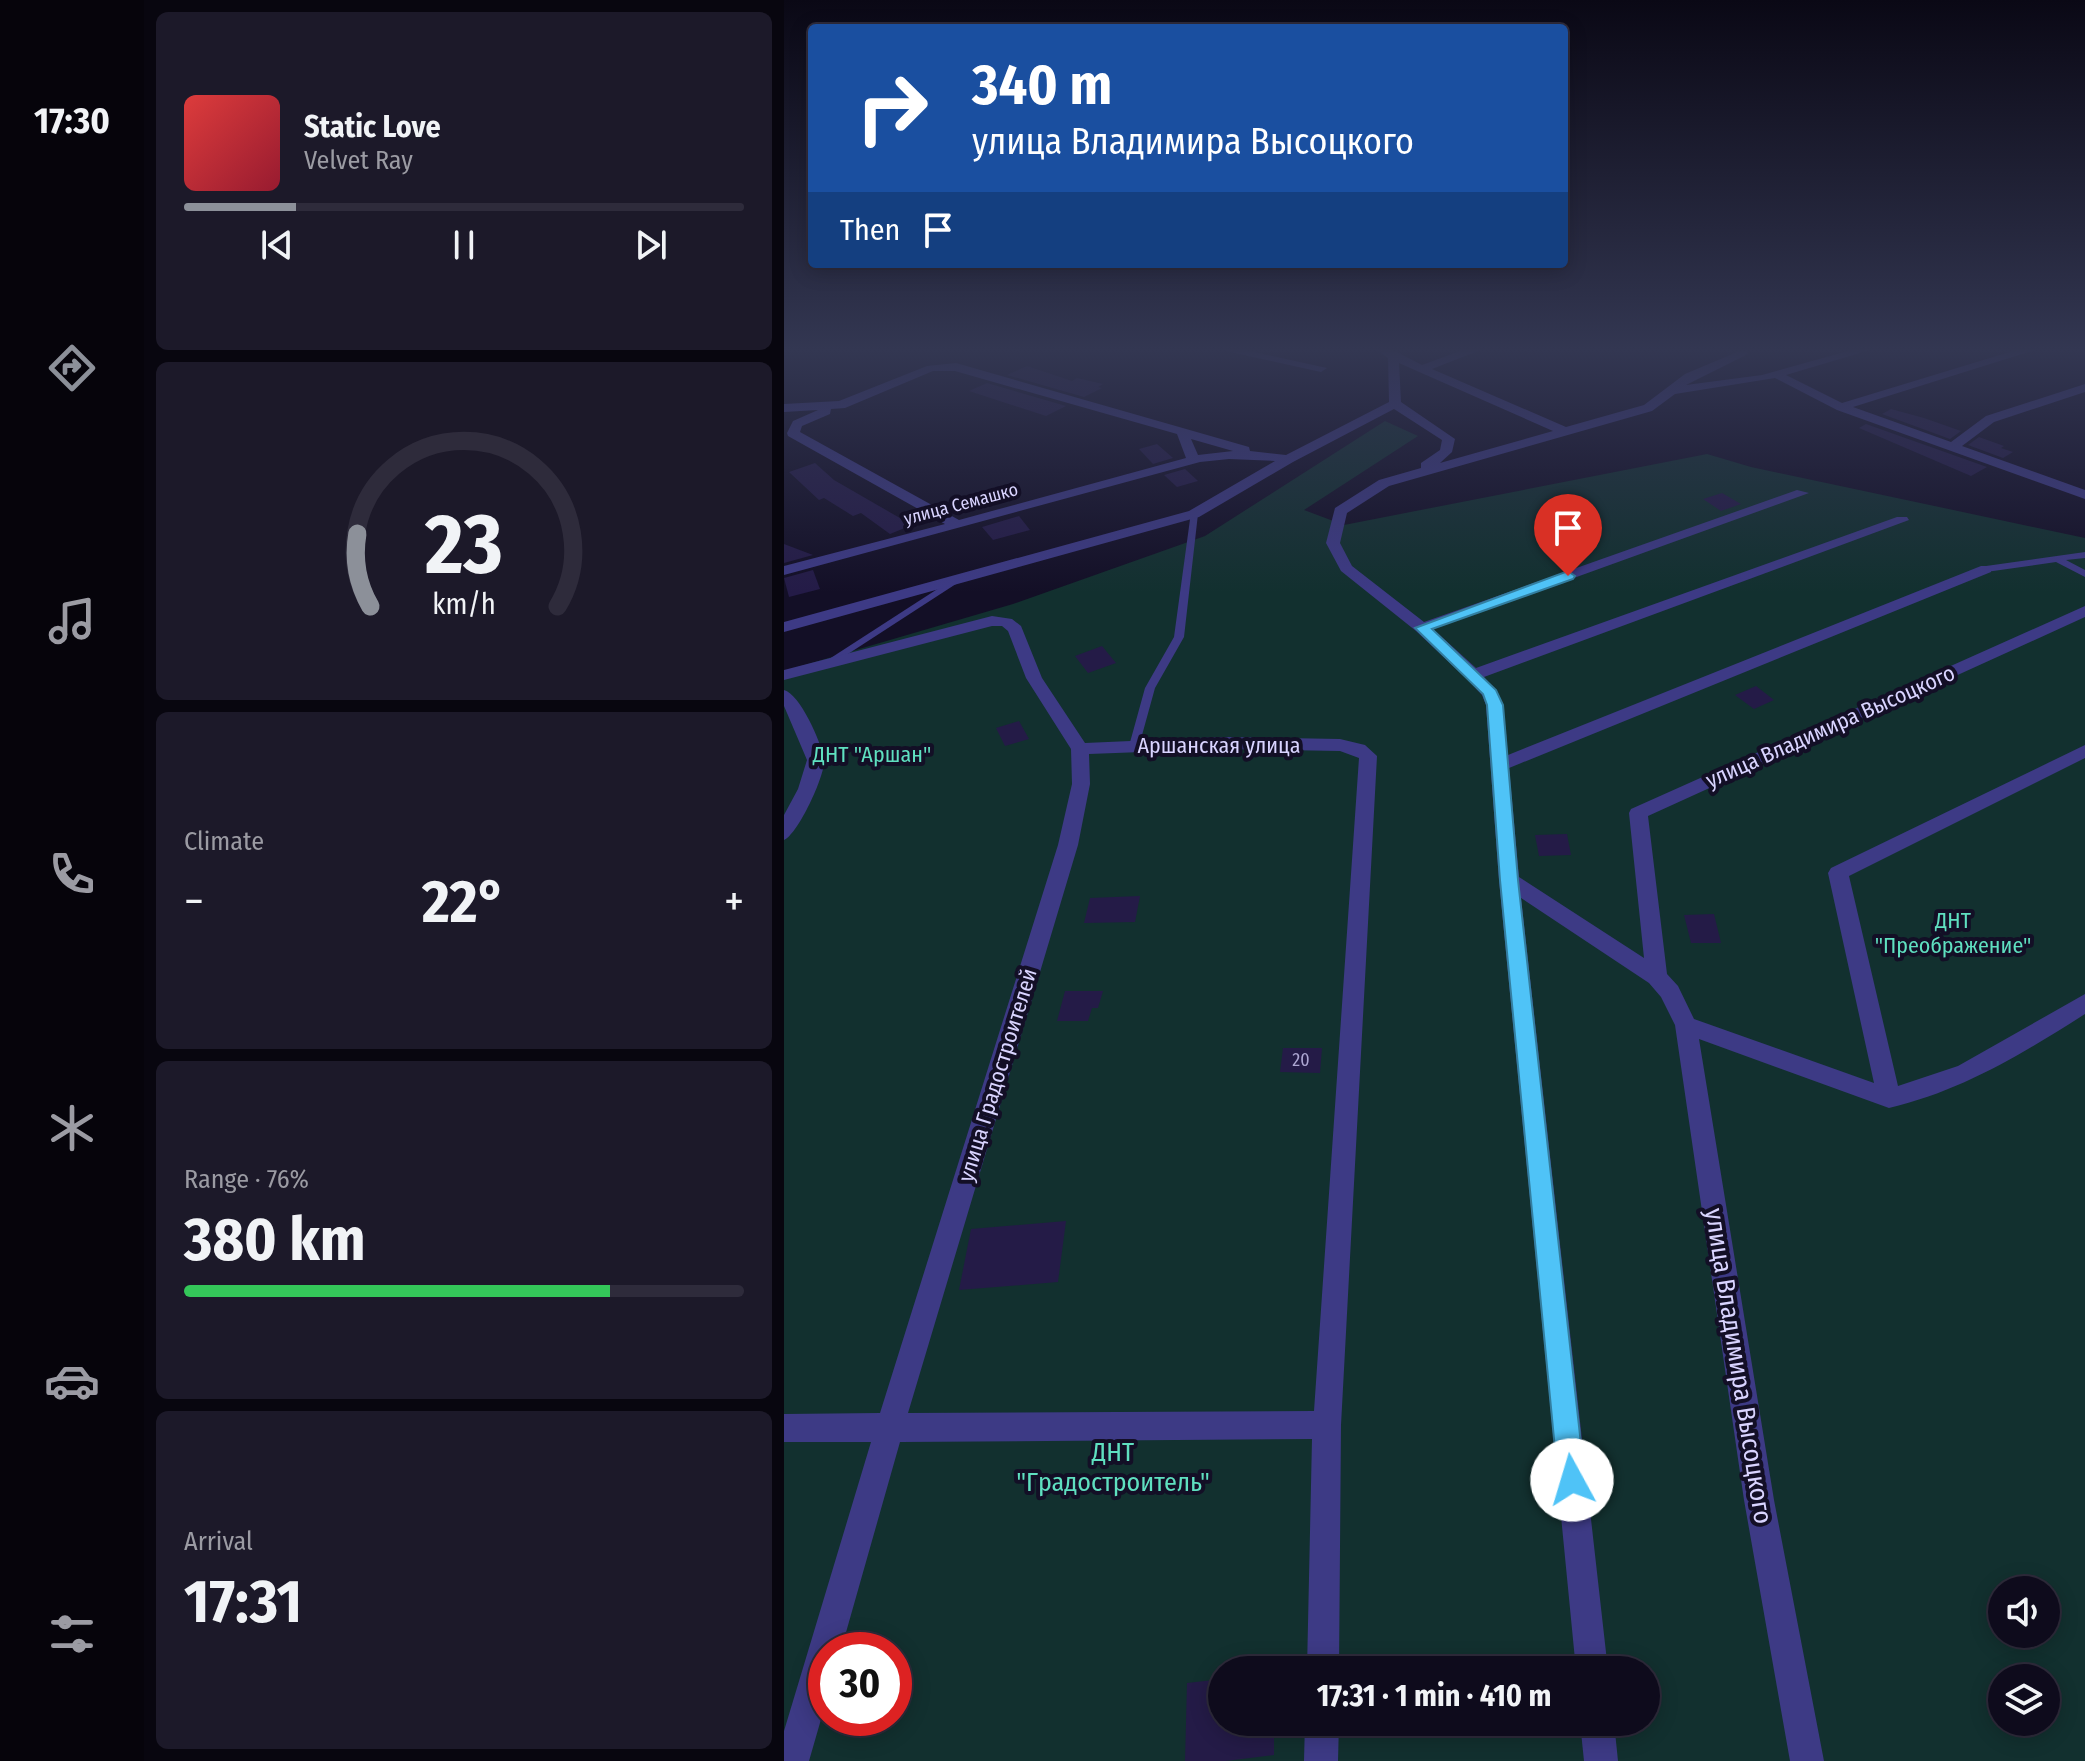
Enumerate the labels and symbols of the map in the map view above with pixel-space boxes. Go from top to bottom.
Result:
street label: улица Семашко [901,478,1021,530]
pin [1534,494,1602,576]
street label: улица Владимира Высоцкого [1701,659,1959,794]
street label: Аршанская улица [1138,732,1300,759]
park label: ДНТ "Аршан" [812,741,931,768]
park label: ДНТ "Преображение" [1875,907,2031,959]
street label: улица Градостроителей [952,965,1043,1185]
house number: 20 [1292,1049,1310,1071]
street label: улица Владимира Высоцкого [1698,1206,1779,1526]
park label: ДНТ "Градостроитель" [1016,1437,1210,1498]
position arrow [1530,1438,1614,1522]
speed limit sign: 30 [808,1632,912,1736]

